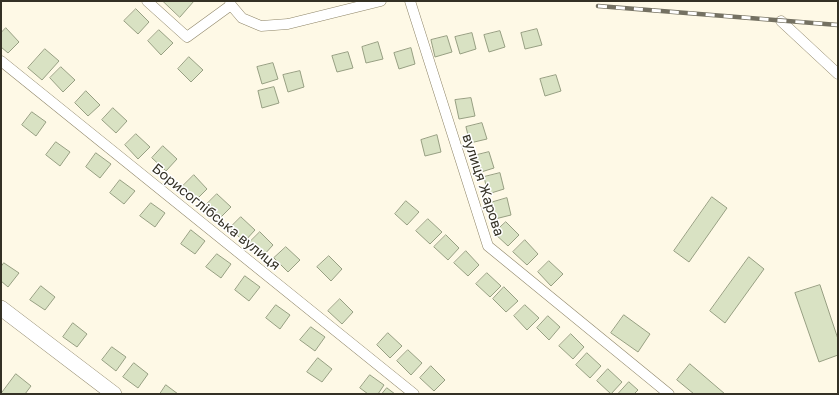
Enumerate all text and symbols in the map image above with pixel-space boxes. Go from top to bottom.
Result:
street label: вулиця Жарова [459,132,507,238]
street label: Борисоглібська вулиця [149,160,283,274]

